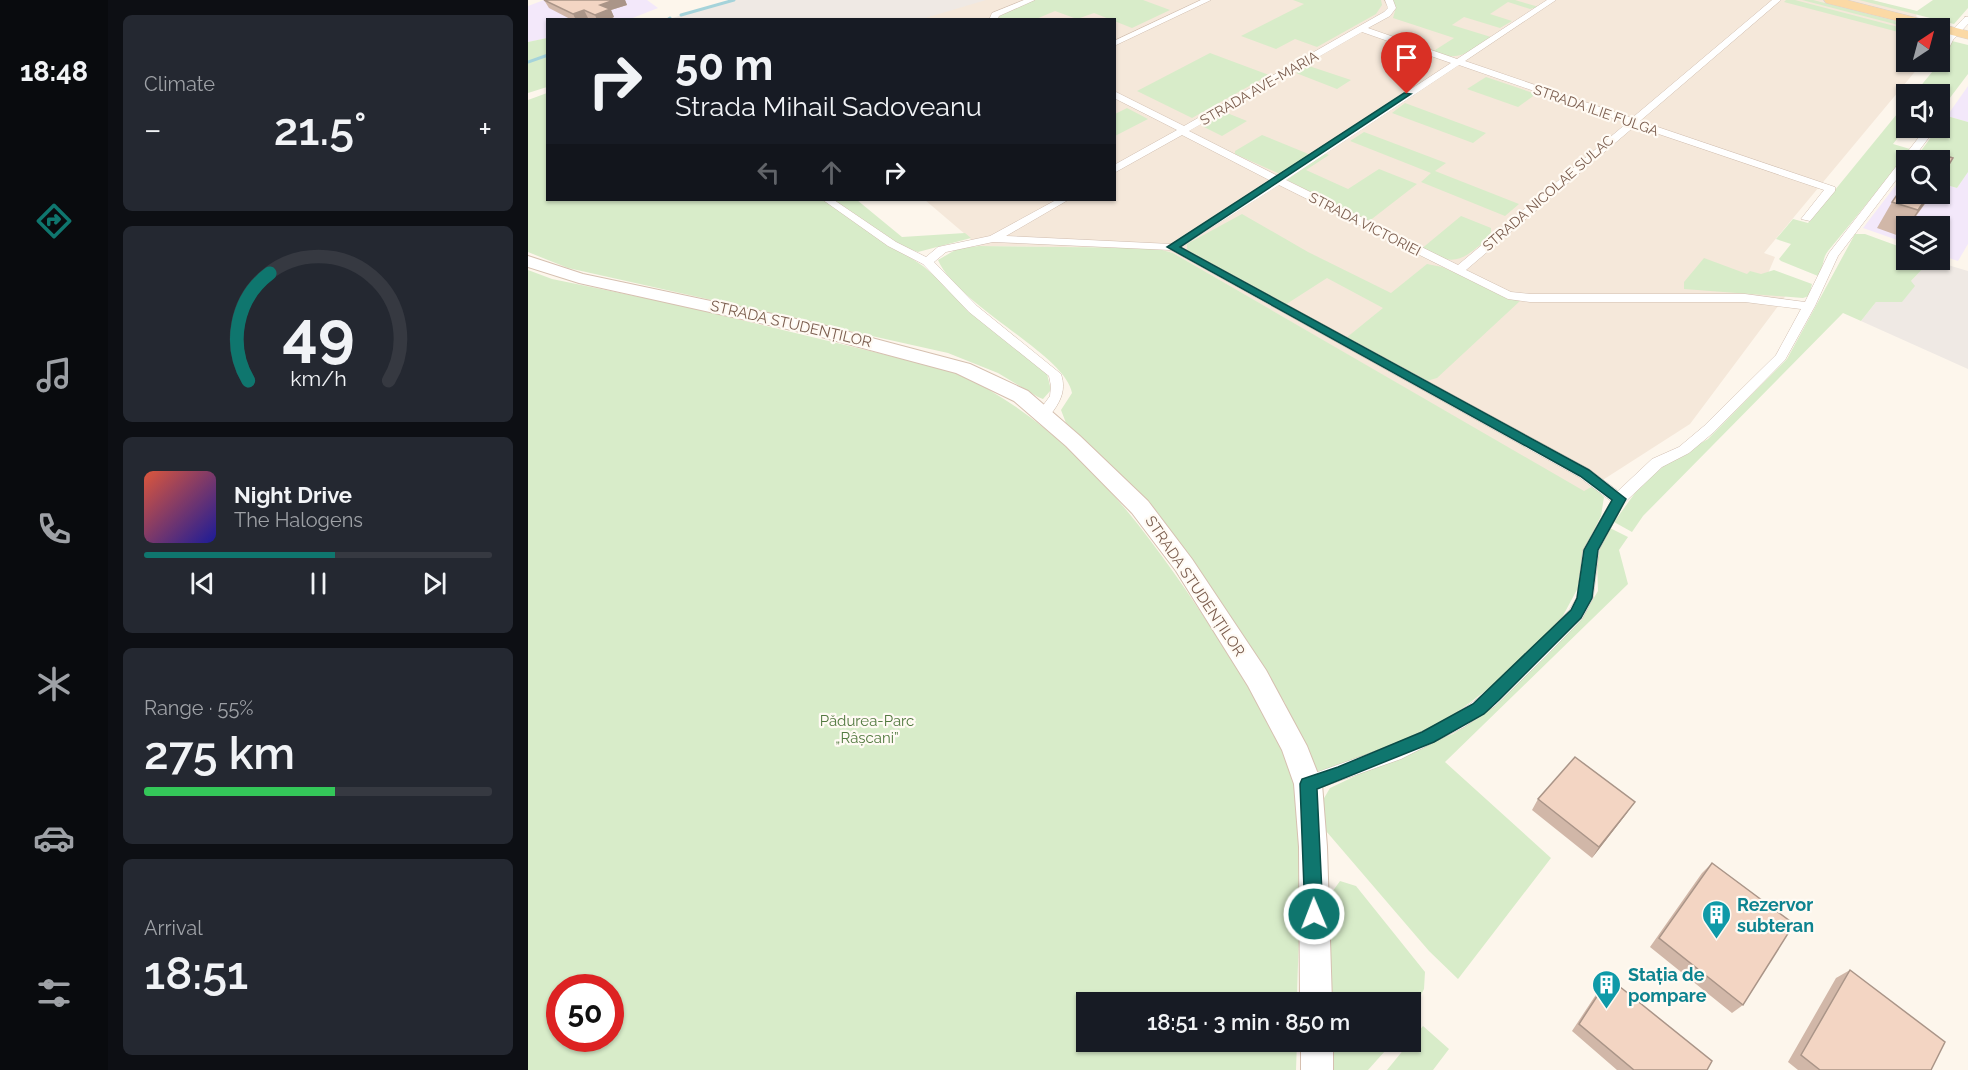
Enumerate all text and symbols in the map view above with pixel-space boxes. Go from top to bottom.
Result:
north arrow [1896,18,1950,72]
map controls [1896,18,1950,270]
pin [1381,32,1432,94]
text: 50 m [675,41,773,90]
icon: arrive [1390,41,1423,74]
icon: right [576,42,654,120]
street label: STRADA AVE-MARIA [1197,47,1321,128]
text: 18:48 [20,56,88,87]
text: Climate [144,72,215,96]
street label: STRADA ILIE FULGA [1531,81,1661,139]
button: sound [1896,84,1950,138]
text: Strada Mihail Sadoveanu [675,91,982,122]
text: 21.5° [274,103,366,156]
text: − [144,110,162,149]
text: + [478,110,492,149]
street label: STRADA NICOLAE SULAC [1479,132,1617,254]
button: search [1896,150,1950,204]
icon: left [752,156,785,189]
icon: ahead [815,156,848,189]
icon: right [878,156,911,189]
street label: STRADA VICTORIEI [1306,189,1424,259]
icon: directions [33,200,75,242]
button: layers [1896,216,1950,270]
text: 49 [282,296,354,370]
street label: STRADA STUDENȚILOR [708,297,874,351]
icon: music [33,354,75,396]
text: km/h [290,366,346,391]
text: Night Drive [234,482,352,508]
icon: phone [33,508,75,550]
text: The Halogens [234,508,363,532]
street label: STRADA STUDENȚILOR [1141,512,1249,660]
icon: previous [186,567,219,600]
icon: pause [302,567,335,600]
icon: next [418,567,451,600]
icon: climate [33,663,75,705]
text: Range · 55% [144,696,254,720]
park label: Pădurea-Parc „Râșcani” [820,712,914,747]
text: 275 km [144,727,295,780]
icon: car [33,817,75,859]
position arrow [1282,882,1346,946]
place label: Rezervor subteran [1737,894,1814,936]
building icon: Rezervor subteran [1700,898,1732,940]
text: Arrival [144,916,203,940]
text: 18:51 [144,947,248,1000]
place label: Stația de pompare [1628,964,1707,1006]
building icon: Stația de pompare [1591,968,1623,1010]
icon: filters [33,972,75,1014]
speed limit sign: 50 [546,974,624,1052]
text: 18:51 · 3 min · 850 m [1147,1009,1350,1035]

